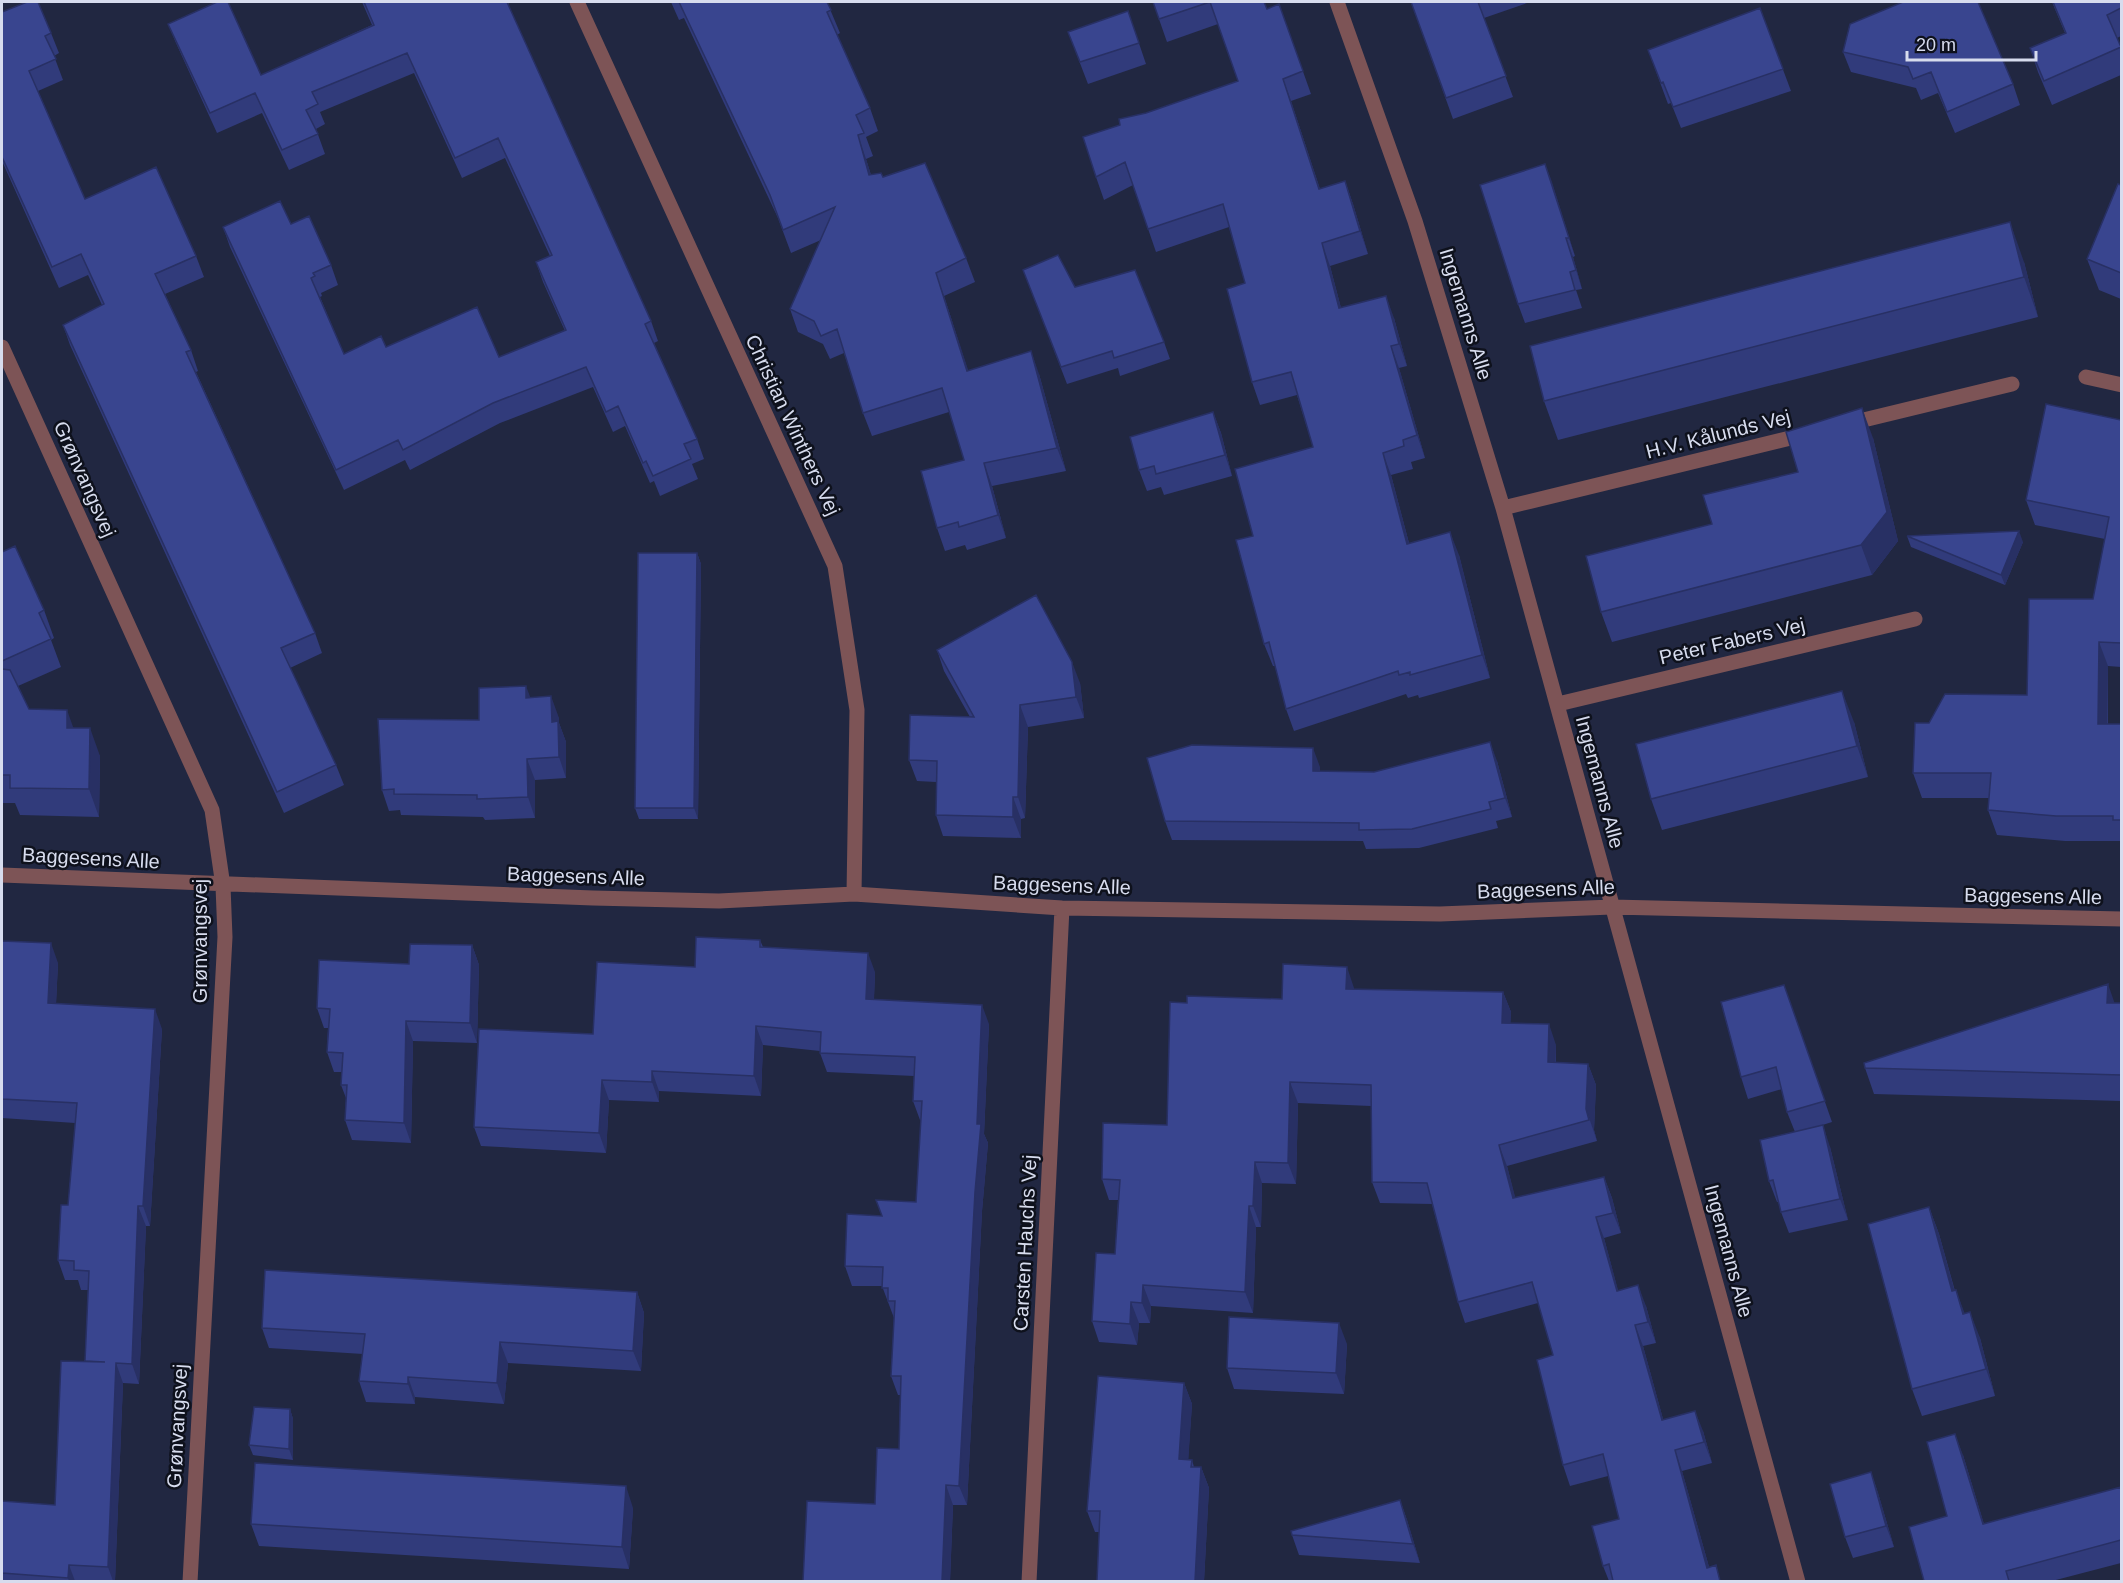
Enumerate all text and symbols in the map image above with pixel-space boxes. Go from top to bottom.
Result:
scale bar [1907,24,2036,62]
text: 20 m [1916,35,1956,55]
street label: Ingemanns Alle [1435,245,1497,383]
street label: Christian Winthers Vej [741,331,845,519]
street label: H.V. Kålunds Vej [1643,405,1793,463]
street label: Grønvangsvej [50,418,120,540]
street label: Peter Fabers Vej [1657,614,1807,668]
street label: Ingemanns Alle [1572,713,1628,851]
street label: Baggesens Alle [22,843,160,873]
street label: Baggesens Alle [507,863,645,889]
street label: Baggesens Alle [993,872,1131,898]
street label: Baggesens Alle [1477,876,1615,902]
street label: Grønvangsvej [189,879,211,1003]
street label: Baggesens Alle [1964,884,2102,908]
street label: Carsten Hauchs Vej [1009,1154,1041,1332]
street label: Ingemanns Alle [1701,1182,1757,1320]
street label: Grønvangsvej [163,1363,191,1489]

